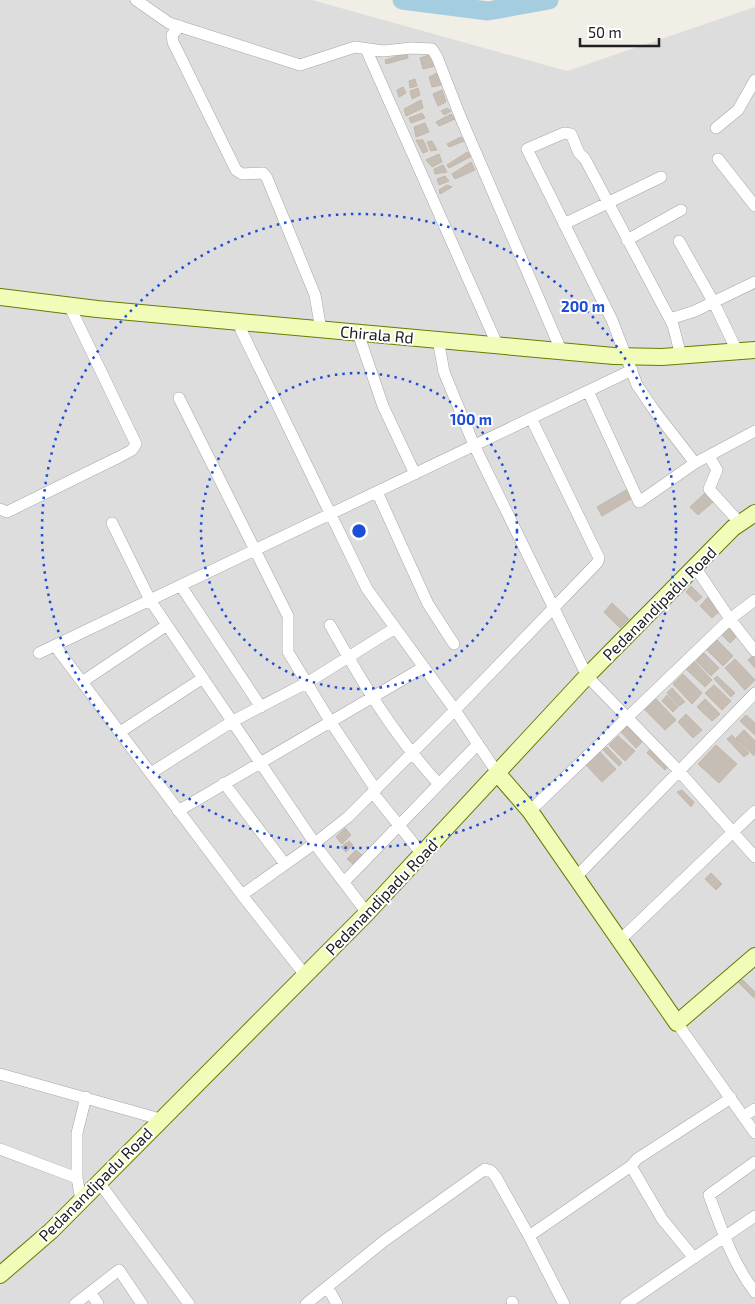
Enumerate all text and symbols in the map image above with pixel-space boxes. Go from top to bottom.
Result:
scale bar [580,15,659,47]
text: 50 m [588,23,622,41]
text: 200 m [561,297,605,315]
street label: Chirala Rd [339,321,415,347]
text: 100 m [450,410,492,428]
centre of rings [350,522,368,540]
street label: Pedanandipadu Road [598,542,720,664]
street label: Pedanandipadu Road [321,835,441,959]
street label: Pedanandipadu Road [34,1123,156,1245]

